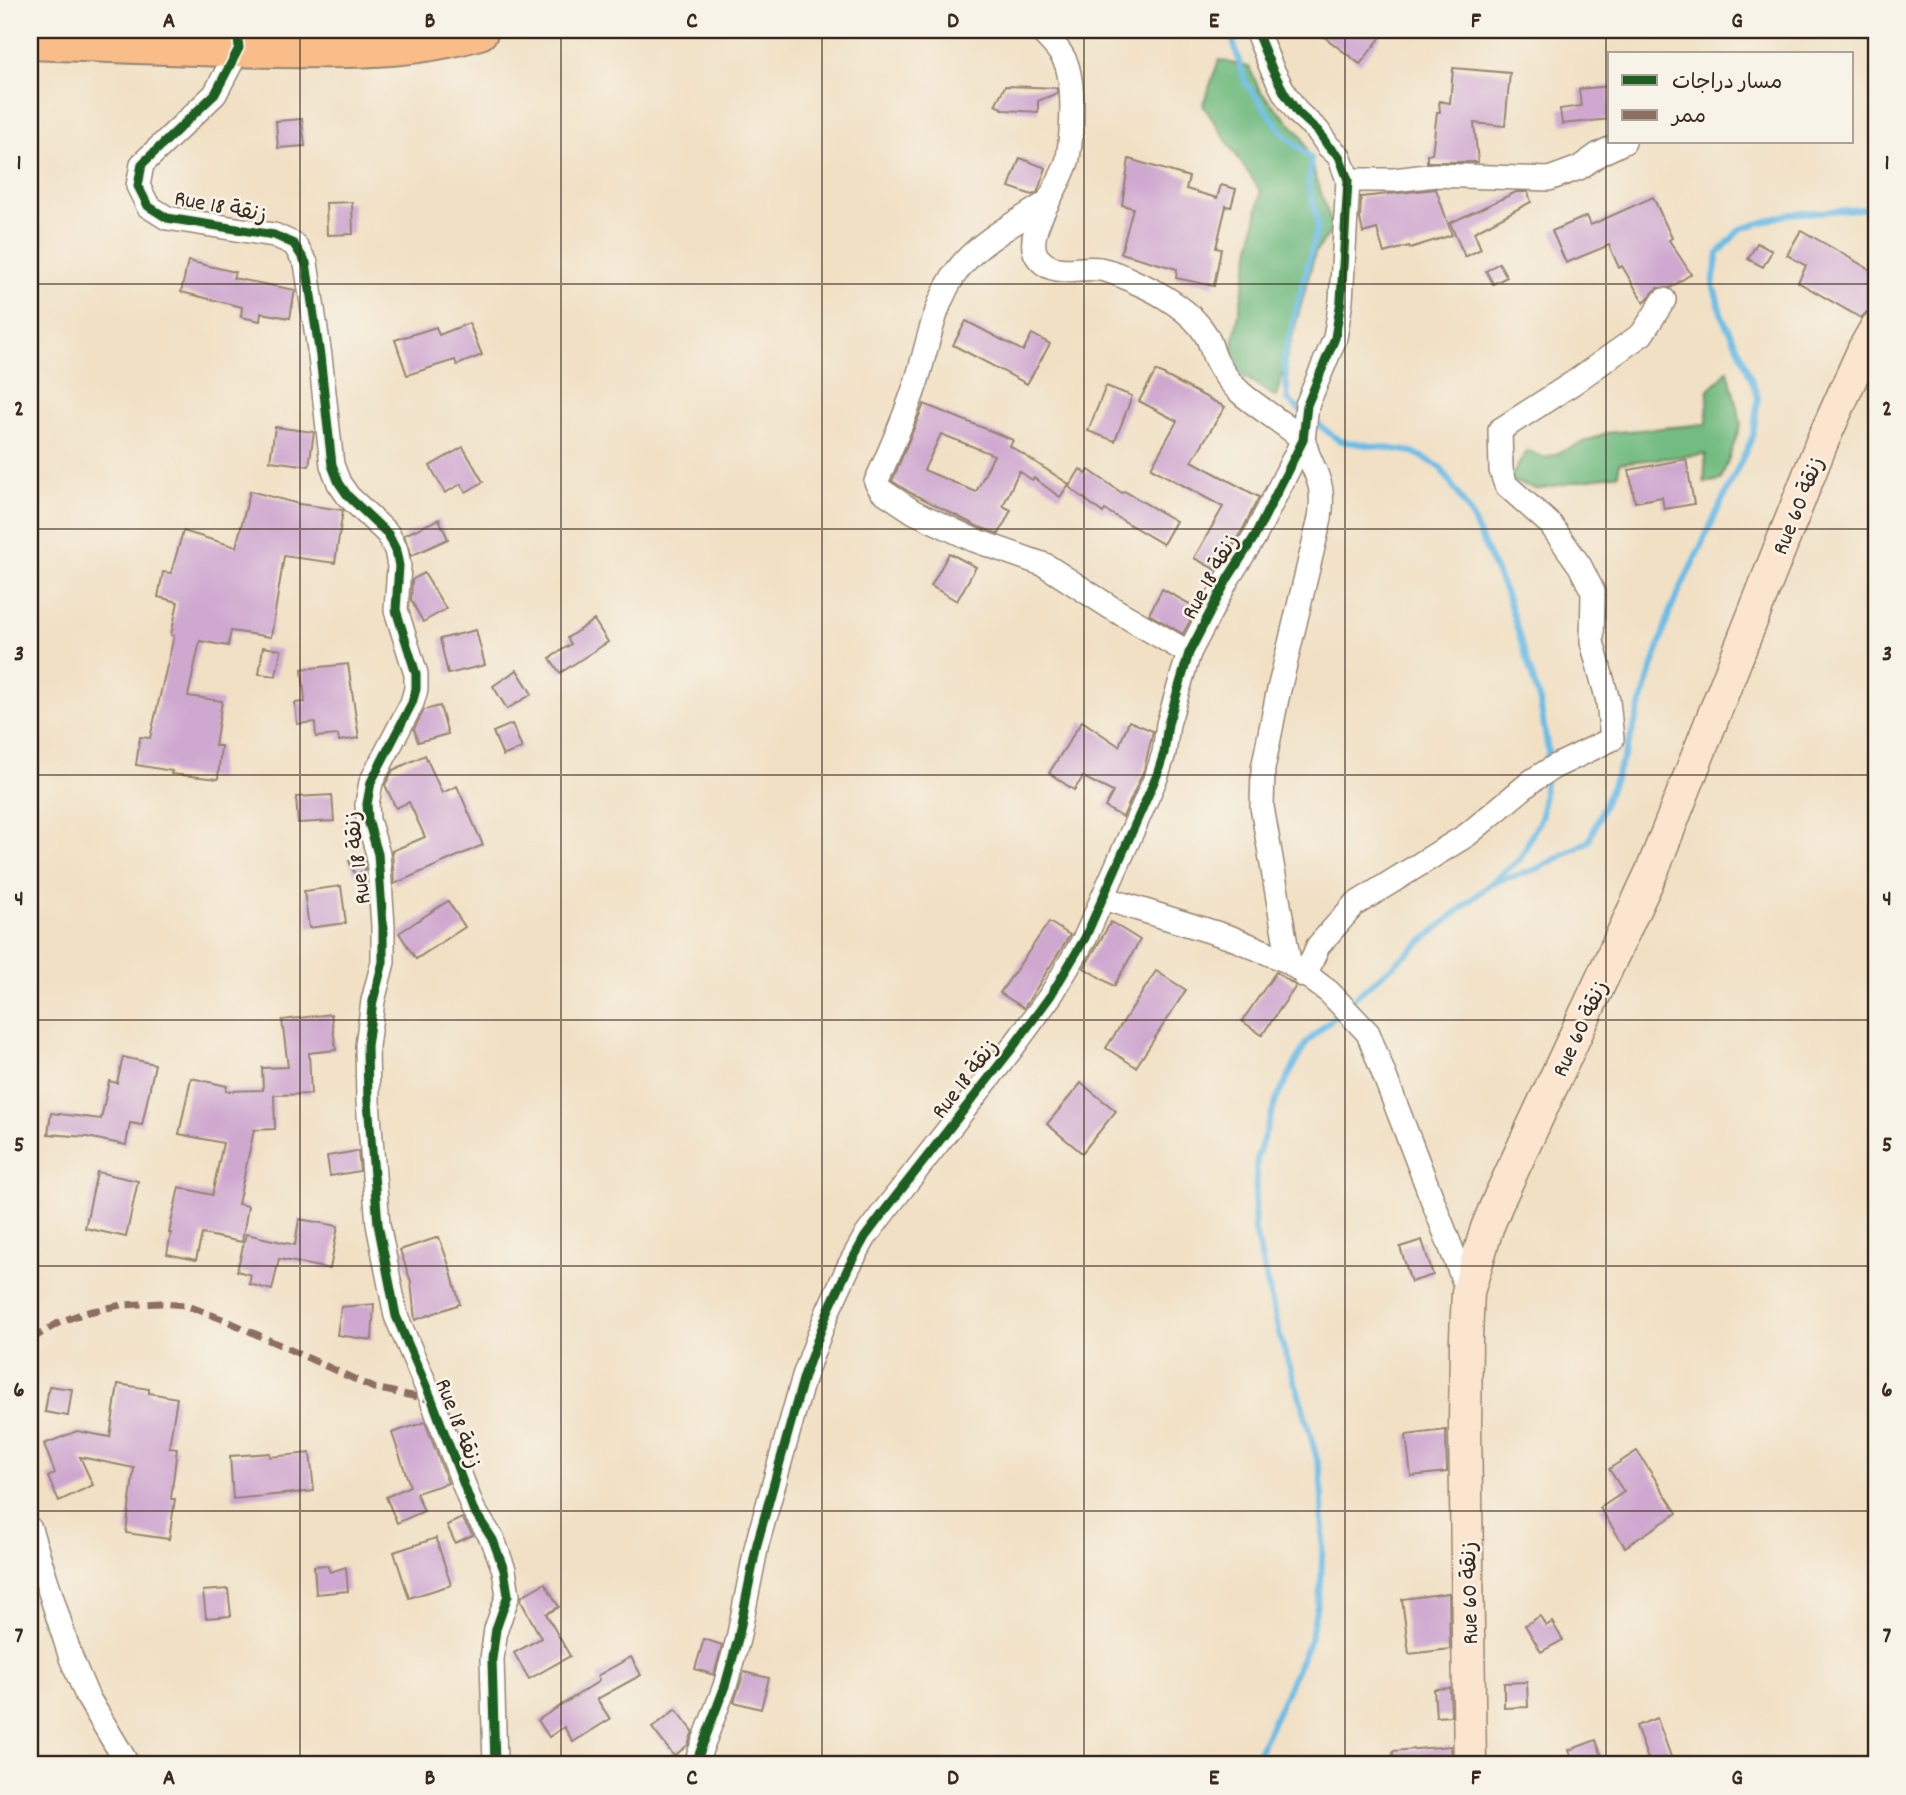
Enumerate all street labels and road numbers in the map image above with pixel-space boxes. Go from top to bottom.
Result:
street label: Rue 18 زنقة [171,183,269,234]
street label: Rue 60 زنقة [1766,452,1835,560]
street label: Rue 18 زنقة [1175,529,1249,627]
street label: Rue 18 زنقة [337,809,382,906]
street label: Rue 60 زنقة [1545,976,1619,1083]
street label: Rue 18 زنقة [925,1033,1009,1127]
street label: Rue 18 زنقة [425,1375,489,1474]
street label: Rue 60 زنقة [1454,1541,1489,1645]

